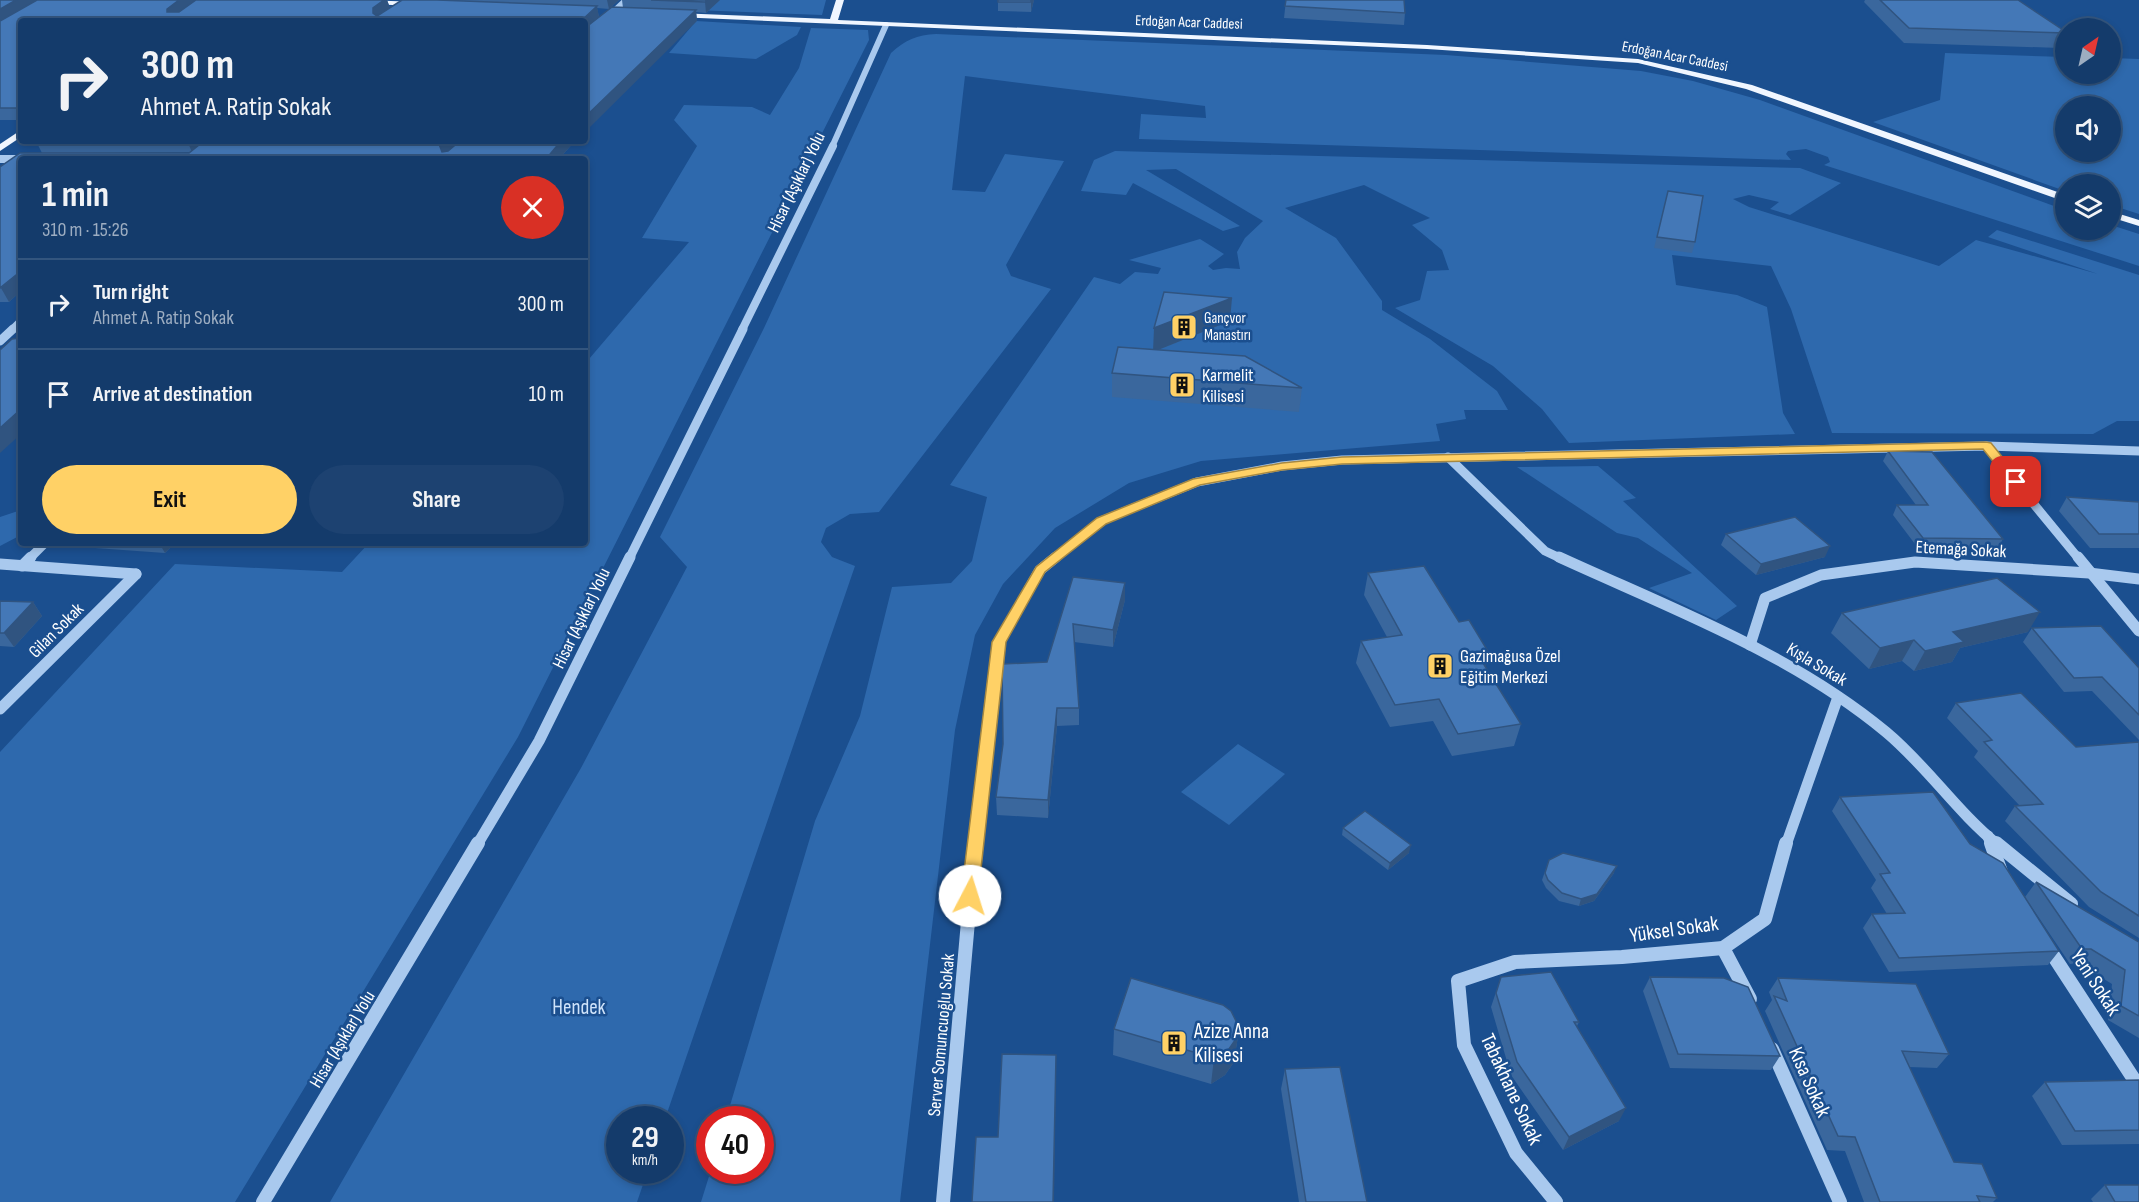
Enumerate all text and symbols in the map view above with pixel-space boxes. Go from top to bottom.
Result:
street label: Erdoğan Acar Caddesi [1135,11,1243,34]
north arrow [2055,18,2121,84]
map controls [2055,18,2121,240]
street label: Erdoğan Acar Caddesi [1620,37,1730,76]
text: 300 m [141,40,234,91]
icon: right [42,42,120,120]
text: Ahmet A. Ratip Sokak [141,91,331,123]
button: sound [2055,96,2121,162]
street label: Hisar (Aşıklar) Yolu [763,128,830,236]
text: 1 min [42,174,109,217]
button: layers [2055,174,2121,240]
button: close [501,176,564,239]
text: 310 m · 15:26 [42,218,128,242]
text: Turn right [93,279,169,306]
icon: right [42,288,75,321]
text: 300 m [518,291,564,318]
text: Ahmet A. Ratip Sokak [93,306,234,330]
place label: Gançvor Manastırı [1204,309,1251,345]
building icon: Gançvor Manastırı [1169,312,1199,342]
place label: Karmelit Kilisesi [1202,365,1254,407]
building icon: Karmelit Kilisesi [1167,370,1197,400]
icon: arrive [42,378,75,411]
text: Arrive at destination [93,381,252,408]
text: 10 m [529,381,564,408]
pin [1990,456,2041,507]
button: Exit [42,465,297,534]
button: Share [309,465,564,534]
icon: arrive [1999,465,2032,498]
street label: Etemağa Sokak [1915,537,2007,562]
street label: Hisar (Aşıklar) Yolu [548,564,615,672]
street label: Gilan Sokak [25,598,88,662]
street label: Kışla Sokak [1783,638,1851,691]
place label: Gazimağusa Özel Eğitim Merkezi [1460,646,1561,688]
building icon: Gazimağusa Özel Eğitim Merkezi [1425,651,1455,681]
position arrow [938,864,1002,928]
street label: Yüksel Sokak [1628,911,1720,948]
street label: Yeni Sokak [2065,944,2126,1020]
street label: Server Somuncuoğlu Sokak [924,953,959,1117]
street label: Hisar (Aşıklar) Yolu [305,987,380,1092]
park label: Hendek [552,995,606,1020]
place label: Azize Anna Kilisesi [1193,1019,1269,1068]
building icon: Azize Anna Kilisesi [1159,1028,1189,1058]
street label: Tabakhane Sokak [1475,1030,1548,1149]
street label: Kısa Sokak [1783,1043,1836,1121]
speed limit sign: 40 [696,1106,774,1184]
text: 29 [631,1120,659,1156]
text: km/h [632,1151,658,1170]

